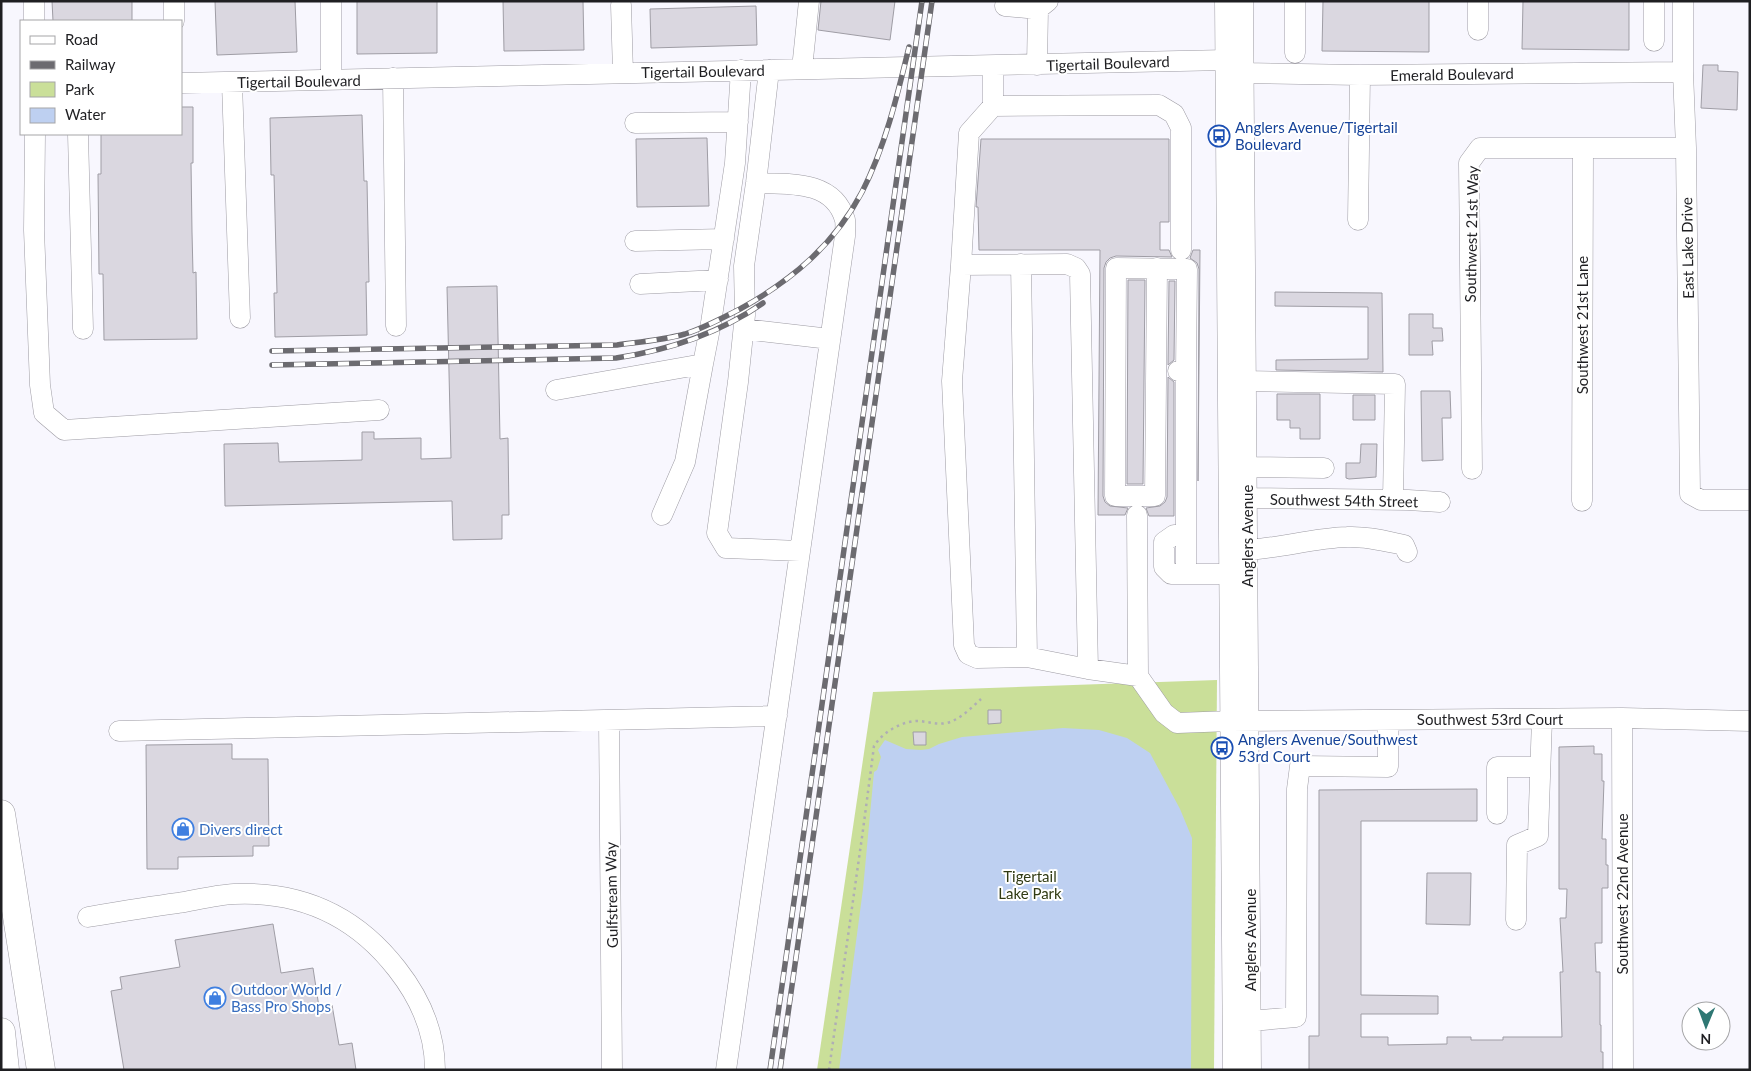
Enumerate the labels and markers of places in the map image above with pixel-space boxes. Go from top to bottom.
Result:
place label: Anglers Avenue/Tigertail Boulevard [1235,118,1398,153]
bus stop icon: Anglers Avenue/Tigertail Boulevard [1207,124,1231,148]
place label: Anglers Avenue/Southwest 53rd Court [1238,730,1418,765]
bus stop icon: Anglers Avenue/Southwest 53rd Court [1210,736,1234,760]
shop icon: Divers direct [171,817,195,841]
place label: Divers direct [199,820,283,838]
place label: Outdoor World / Bass Pro Shops [231,980,342,1015]
shop icon: Outdoor World / Bass Pro Shops [203,986,227,1010]

